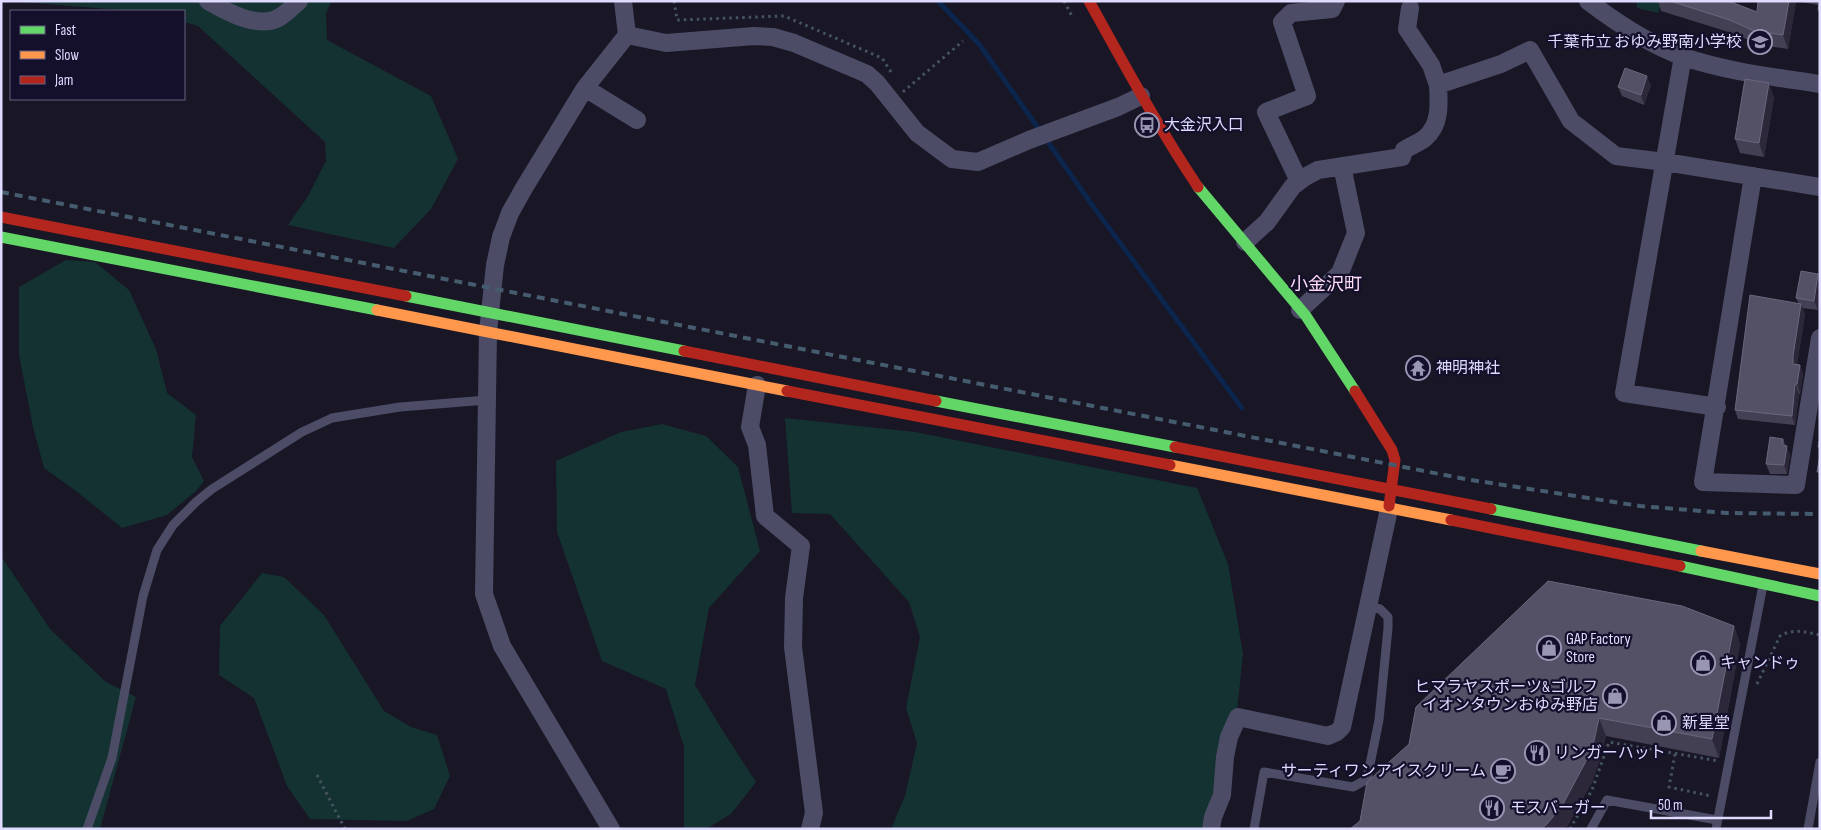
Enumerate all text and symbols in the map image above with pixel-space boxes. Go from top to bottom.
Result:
legend [10,10,185,100]
text: Fast [55,21,77,40]
school or university icon: 千葉市立 おゆみ野南小学校 [1747,29,1773,55]
place label: 千葉市立 おゆみ野南小学校 [1547,33,1742,52]
text: Slow [55,46,79,65]
text: Jam [54,71,73,90]
bus stop icon: 大金沢入口 [1134,112,1160,138]
place label: 大金沢入口 [1164,116,1244,135]
district label: 小金沢町 [1290,274,1362,295]
temple icon: 神明神社 [1405,355,1431,381]
place label: 神明神社 [1436,359,1500,378]
place label: GAP Factory Store [1566,630,1631,667]
shop icon: GAP Factory Store [1536,635,1562,661]
shop icon: キャンドゥ [1690,650,1716,676]
place label: キャンドゥ [1720,654,1800,673]
place label: ヒマラヤスポーツ&ゴルフ イオンタウンおゆみ野店 [1414,678,1598,715]
shop icon: ヒマラヤスポーツ&ゴルフ イオンタウンおゆみ野店 [1602,683,1628,709]
shop icon: 新星堂 [1651,710,1677,736]
place label: 新星堂 [1682,714,1730,733]
restaurant icon: リンガーハット [1524,740,1550,766]
place label: リンガーハット [1554,744,1666,763]
cafe icon: サーティワンアイスクリーム [1490,758,1516,784]
place label: サーティワンアイスクリーム [1281,762,1486,781]
scale bar [1651,788,1771,820]
restaurant icon: モスバーガー [1479,795,1505,821]
text: 50 m [1658,796,1683,815]
place label: モスバーガー [1510,799,1606,818]

